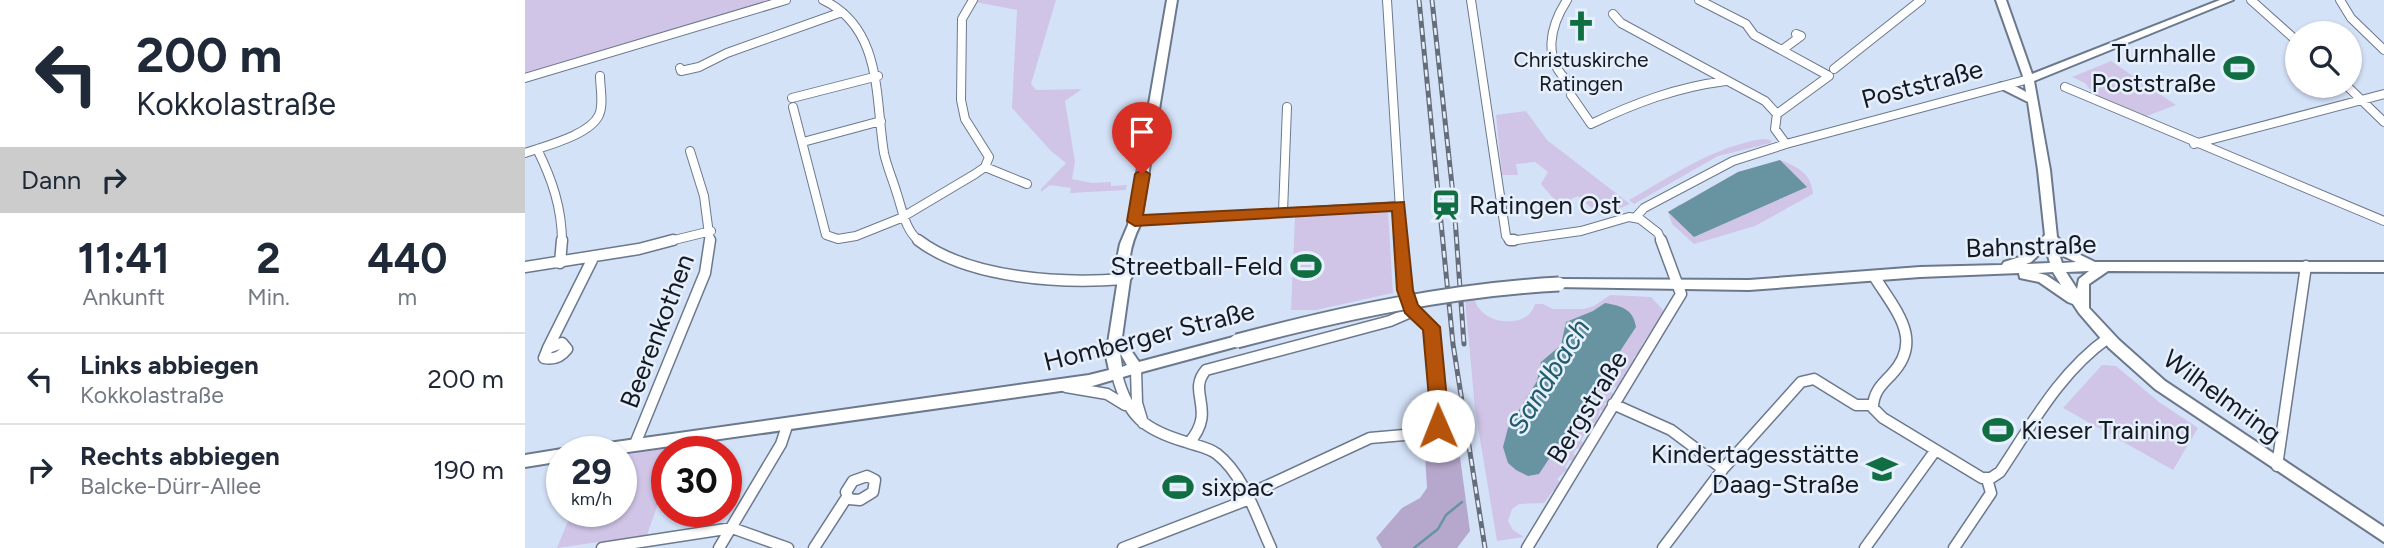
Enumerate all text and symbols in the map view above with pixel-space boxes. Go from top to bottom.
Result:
church icon: Christuskirche Ratingen [1564,9,1598,43]
map controls [2285,21,2362,98]
button: search [2285,21,2362,98]
text: 200 m [136,25,282,84]
icon: left [21,28,112,119]
place label: Turnhalle Poststraße [2091,37,2216,99]
place label: Christuskirche Ratingen [1514,47,1648,96]
sports icon: Turnhalle Poststraße [2222,51,2256,85]
street label: Poststraße [1858,52,1986,116]
text: Kokkolastraße [136,85,336,123]
pin [1112,102,1172,174]
icon: arrive [1123,113,1161,151]
icon: right [95,161,133,199]
text: Dann [21,164,81,196]
station icon: Ratingen Ost [1429,188,1463,222]
place label: Ratingen Ost [1469,189,1622,221]
street label: Bahnstraße [1965,228,2097,264]
text: 11:41 [77,233,170,284]
text: 2 [256,233,281,284]
text: 440 [367,233,448,284]
sports icon: Streetball-Feld [1289,249,1323,283]
street label: Beerenkothen [613,250,701,412]
place label: Streetball-Feld [1110,250,1283,282]
text: Ankunft [82,283,165,311]
text: Min. [247,283,290,311]
text: m [398,283,417,311]
street label: Homberger Straße [1040,294,1258,378]
water label: Sandbach [1499,312,1597,440]
street label: Wilhelmring [2157,343,2287,449]
street label: Bergstraße [1540,345,1634,469]
text: Links abbiegen [80,349,259,381]
icon: left [21,360,59,398]
text: 200 m [428,363,504,395]
text: Kokkolastraße [80,381,224,409]
position arrow [1401,389,1475,463]
sports icon: Kieser Training [1981,413,2015,447]
place label: Kieser Training [2021,414,2190,446]
speed limit sign: 30 [651,436,742,527]
place label: Kindertagesstätte Daag-Straße [1651,438,1859,500]
text: Rechts abbiegen [80,440,280,472]
icon: right [21,451,59,489]
text: 29 [571,451,612,493]
school or university icon: Kindertagesstätte Daag-Straße [1865,452,1899,486]
text: 190 m [433,454,504,486]
sports icon: sixpac [1161,470,1195,504]
place label: sixpac [1201,471,1274,503]
text: Balcke-Dürr-Allee [80,472,261,500]
text: km/h [571,488,612,510]

